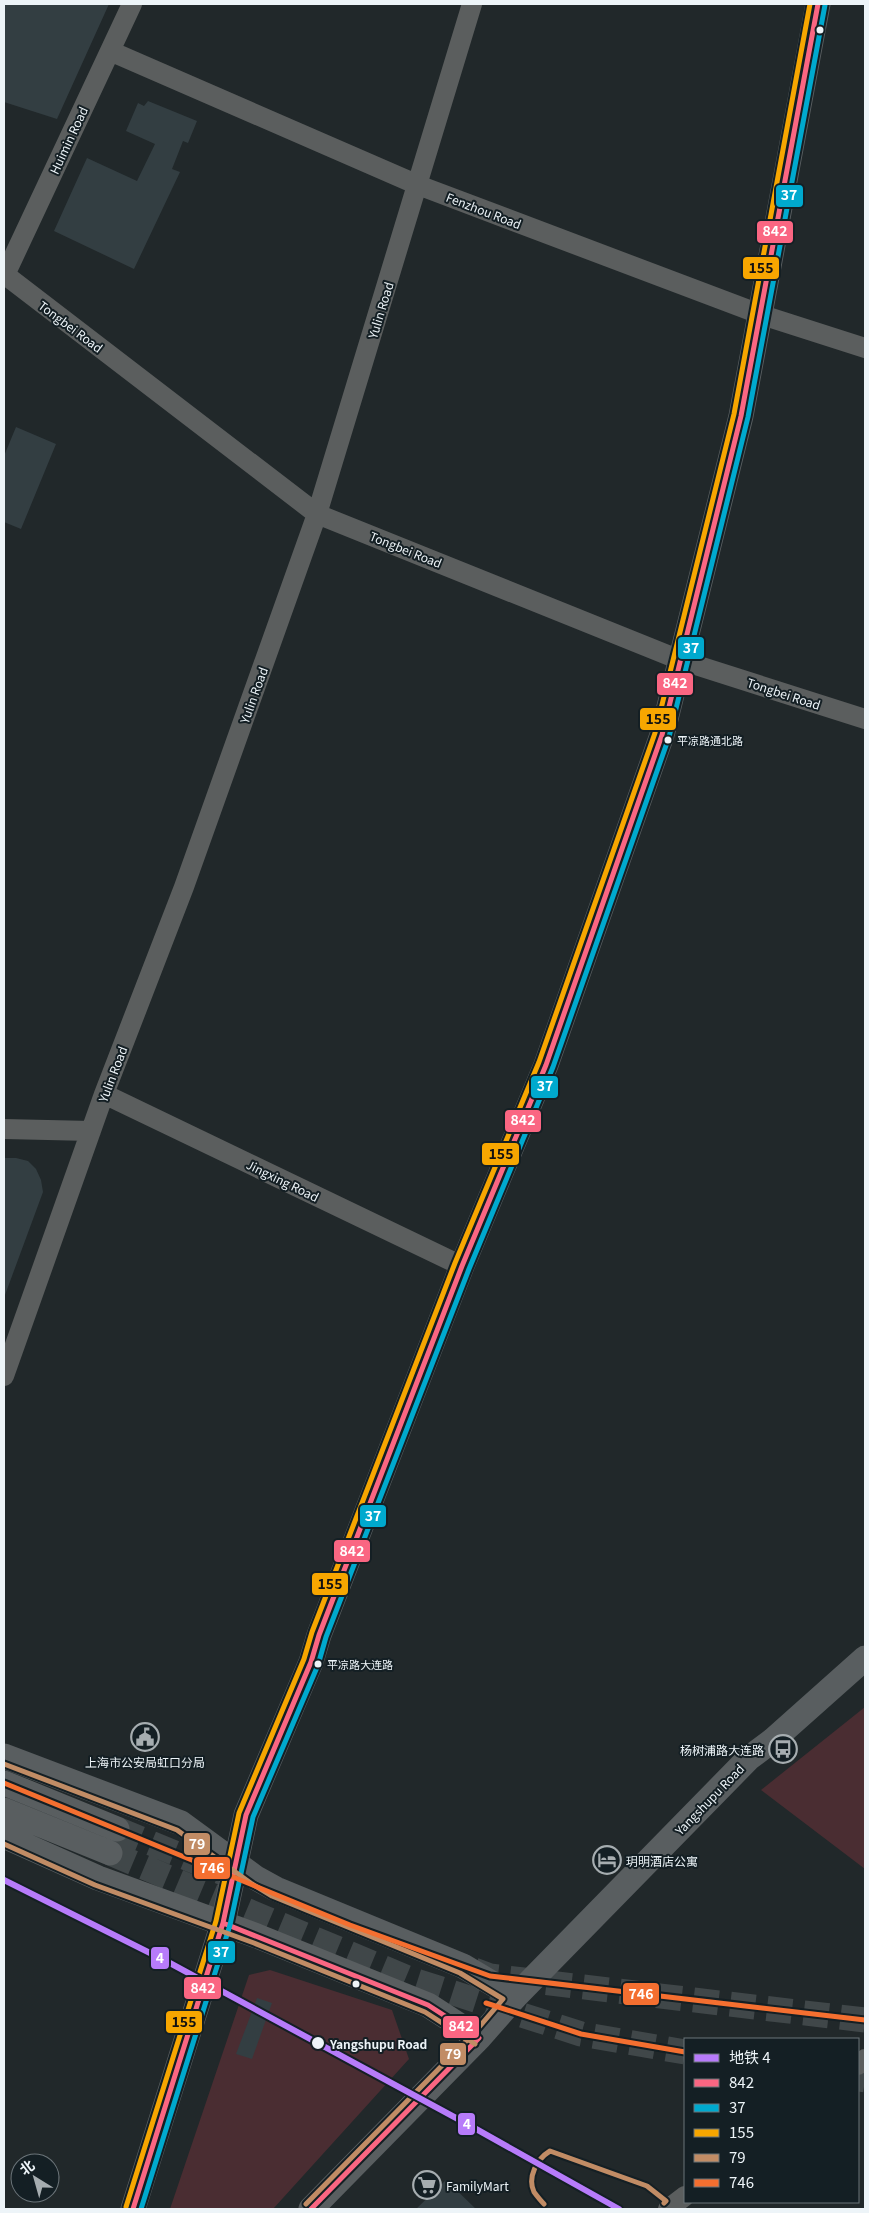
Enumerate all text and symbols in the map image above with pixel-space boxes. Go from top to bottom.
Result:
unlabelled marker [815,25,825,35]
street label: Huimin Road [45,104,91,176]
line badge: 37 [775,184,804,208]
text: 37 [781,184,797,204]
street label: Fenzhou Road [444,188,524,232]
line badge: 842 [756,220,794,244]
text: 842 [763,220,787,240]
line badge: 155 [742,256,780,280]
text: 155 [749,257,773,277]
street label: Yulin Road [363,279,397,341]
street label: Tongbei Road [35,296,107,356]
street label: Tongbei Road [367,527,445,571]
line badge: 37 [677,636,705,660]
text: 37 [683,637,699,657]
street label: Yulin Road [235,665,271,726]
line badge: 842 [656,672,694,696]
text: 842 [663,672,687,692]
street label: Tongbei Road [745,673,823,713]
line badge: 155 [639,707,677,731]
text: 155 [646,708,670,728]
place label: 平凉路通北路 [677,732,743,748]
marker: 平凉路通北路 [663,735,673,745]
street label: Yulin Road [93,1044,130,1105]
line badge: 37 [530,1075,559,1099]
text: 37 [537,1075,553,1095]
line badge: 842 [504,1109,542,1133]
text: 842 [511,1109,535,1129]
line badge: 155 [481,1142,520,1166]
text: 155 [489,1143,513,1163]
street label: Jingxing Road [244,1155,322,1205]
line badge: 37 [359,1504,387,1528]
text: 37 [365,1505,381,1525]
line badge: 842 [333,1539,371,1563]
text: 842 [340,1540,364,1560]
line badge: 155 [311,1572,349,1596]
text: 155 [318,1573,342,1593]
place label: 平凉路大连路 [327,1656,393,1672]
marker: 平凉路大连路 [313,1659,323,1669]
public building icon: 上海市公安局虹口分局 [130,1722,160,1752]
bus stop icon: 杨树浦路大连路 [768,1734,798,1764]
place label: 杨树浦路大连路 [680,1741,764,1758]
place label: 上海市公安局虹口分局 [85,1753,205,1770]
street label: Yangshupu Road [670,1760,747,1839]
line badge: 79 [183,1832,211,1856]
text: 79 [189,1833,205,1853]
hotel icon: 玥明酒店公寓 [592,1845,622,1875]
place label: 玥明酒店公寓 [626,1852,698,1869]
line badge: 746 [193,1856,231,1880]
text: 746 [200,1857,224,1877]
line badge: 37 [207,1940,236,1964]
text: 37 [213,1941,229,1961]
line badge: 4 [150,1946,170,1970]
text: 4 [156,1947,164,1967]
line badge: 842 [183,1976,222,2000]
text: 842 [191,1977,215,1997]
unlabelled marker [351,1979,361,1989]
line badge: 746 [622,1982,660,2006]
text: 746 [629,1983,653,2003]
line badge: 155 [165,2010,203,2034]
text: 155 [172,2011,196,2031]
line badge: 842 [442,2015,480,2039]
text: 842 [449,2015,473,2035]
marker: Yangshupu Road [310,2035,326,2051]
place label: Yangshupu Road [329,2035,427,2052]
legend [684,2038,859,2203]
line badge: 79 [439,2042,467,2066]
text: 79 [445,2043,461,2063]
text: 地铁 4 [729,2046,771,2067]
text: 842 [729,2071,754,2092]
text: 37 [729,2096,746,2117]
line badge: 4 [457,2112,476,2136]
text: 4 [463,2113,471,2133]
text: 155 [729,2121,754,2142]
text: 79 [729,2146,746,2167]
north arrow [10,2153,60,2203]
text: 北 [15,2155,38,2179]
supermarket icon: FamilyMart [412,2170,442,2200]
text: 746 [729,2171,754,2192]
place label: FamilyMart [446,2177,509,2194]

